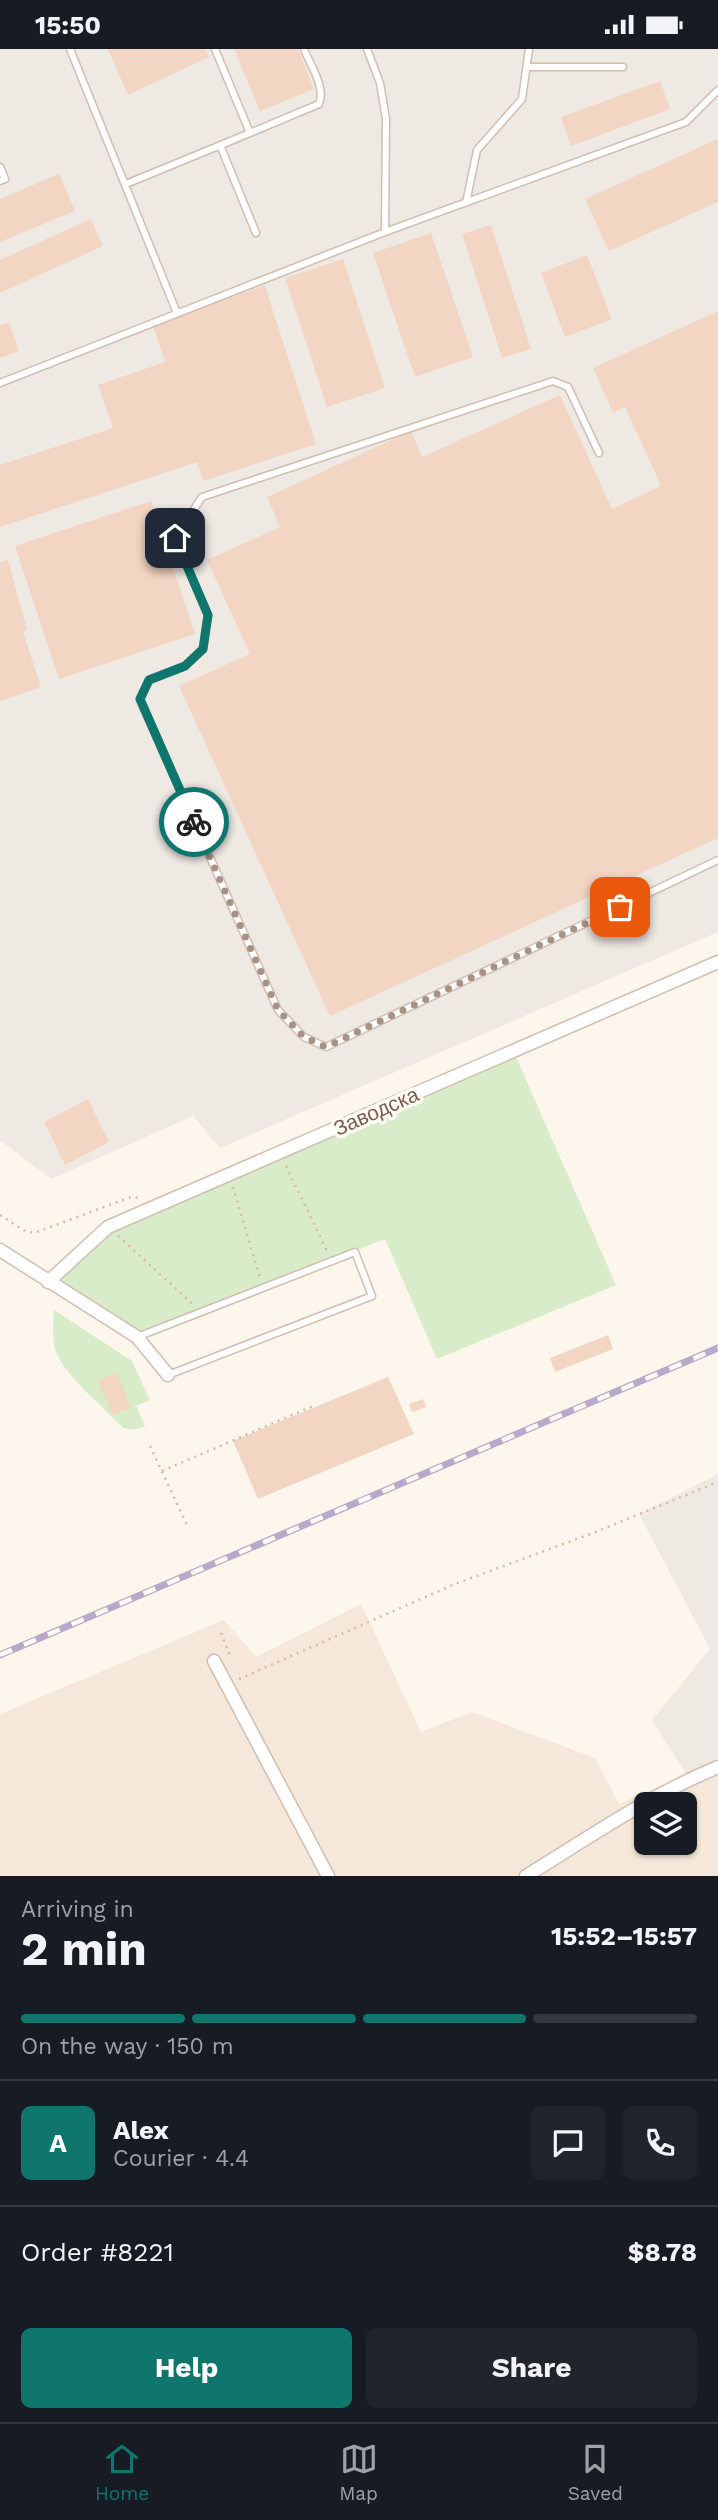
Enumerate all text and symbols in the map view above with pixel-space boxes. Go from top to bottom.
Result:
text: 15:50 [35,10,101,40]
pin [145,508,205,568]
icon: home [156,519,194,557]
courier [159,787,229,857]
icon: bike [175,803,213,841]
pin [590,877,650,937]
icon: bag [601,888,639,926]
street label: Заводска [330,1081,423,1141]
map controls [634,1792,697,1855]
button: layers [634,1792,697,1855]
text: Arriving in [21,1896,134,1923]
text: 15:52–15:57 [551,1921,697,1951]
text: 2 min [21,1922,147,1976]
text: On the way · 150 m [21,2033,234,2060]
button: chat [531,2106,605,2180]
button: phone [623,2106,697,2180]
text: Alex [113,2115,169,2145]
text: A [49,2128,67,2158]
text: Courier · 4.4 [113,2145,249,2172]
text: Order #8221 [21,2237,174,2267]
text: $8.78 [628,2237,697,2267]
button: Help [21,2328,352,2408]
button: Share [366,2328,697,2408]
tab: Home [95,2440,149,2505]
tab: Map [339,2440,378,2505]
tab: Saved [568,2440,623,2505]

